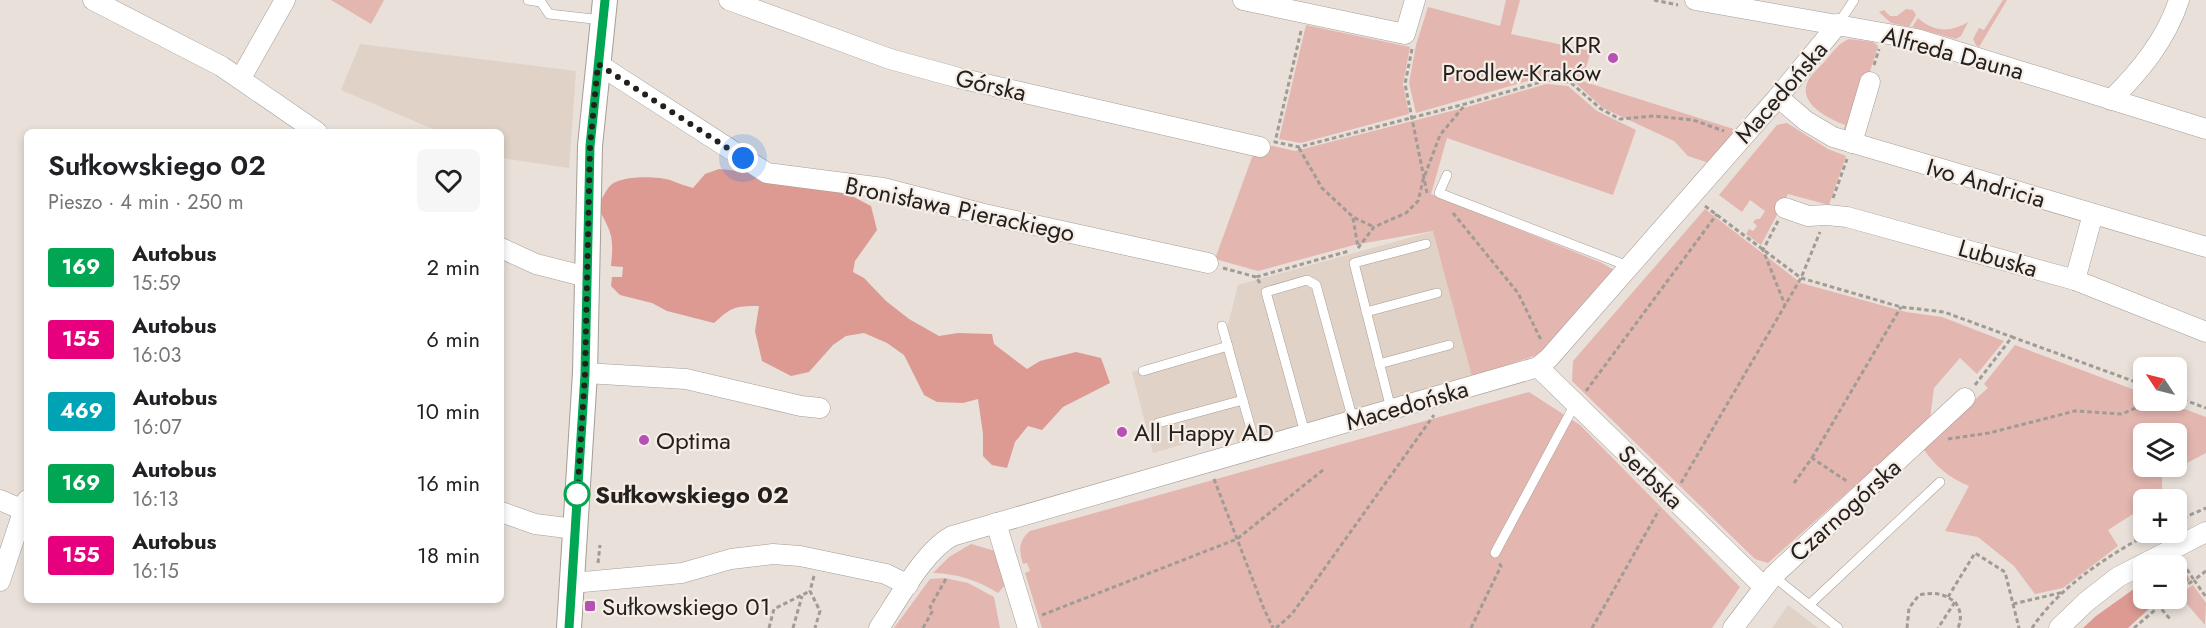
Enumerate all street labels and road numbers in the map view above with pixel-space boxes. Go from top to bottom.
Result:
street label: Alfreda Dauna [1878,17,2028,89]
street label: Macedońska [1726,33,1836,151]
street label: Górska [952,60,1030,110]
street label: Ivo Andricia [1922,149,2050,217]
street label: Bronisława Pierackiego [842,168,1078,250]
street label: Lubuska [1954,230,2042,286]
street label: Macedońska [1342,371,1472,439]
street label: Serbska [1610,437,1692,517]
street label: Czarnogórska [1781,450,1909,570]

